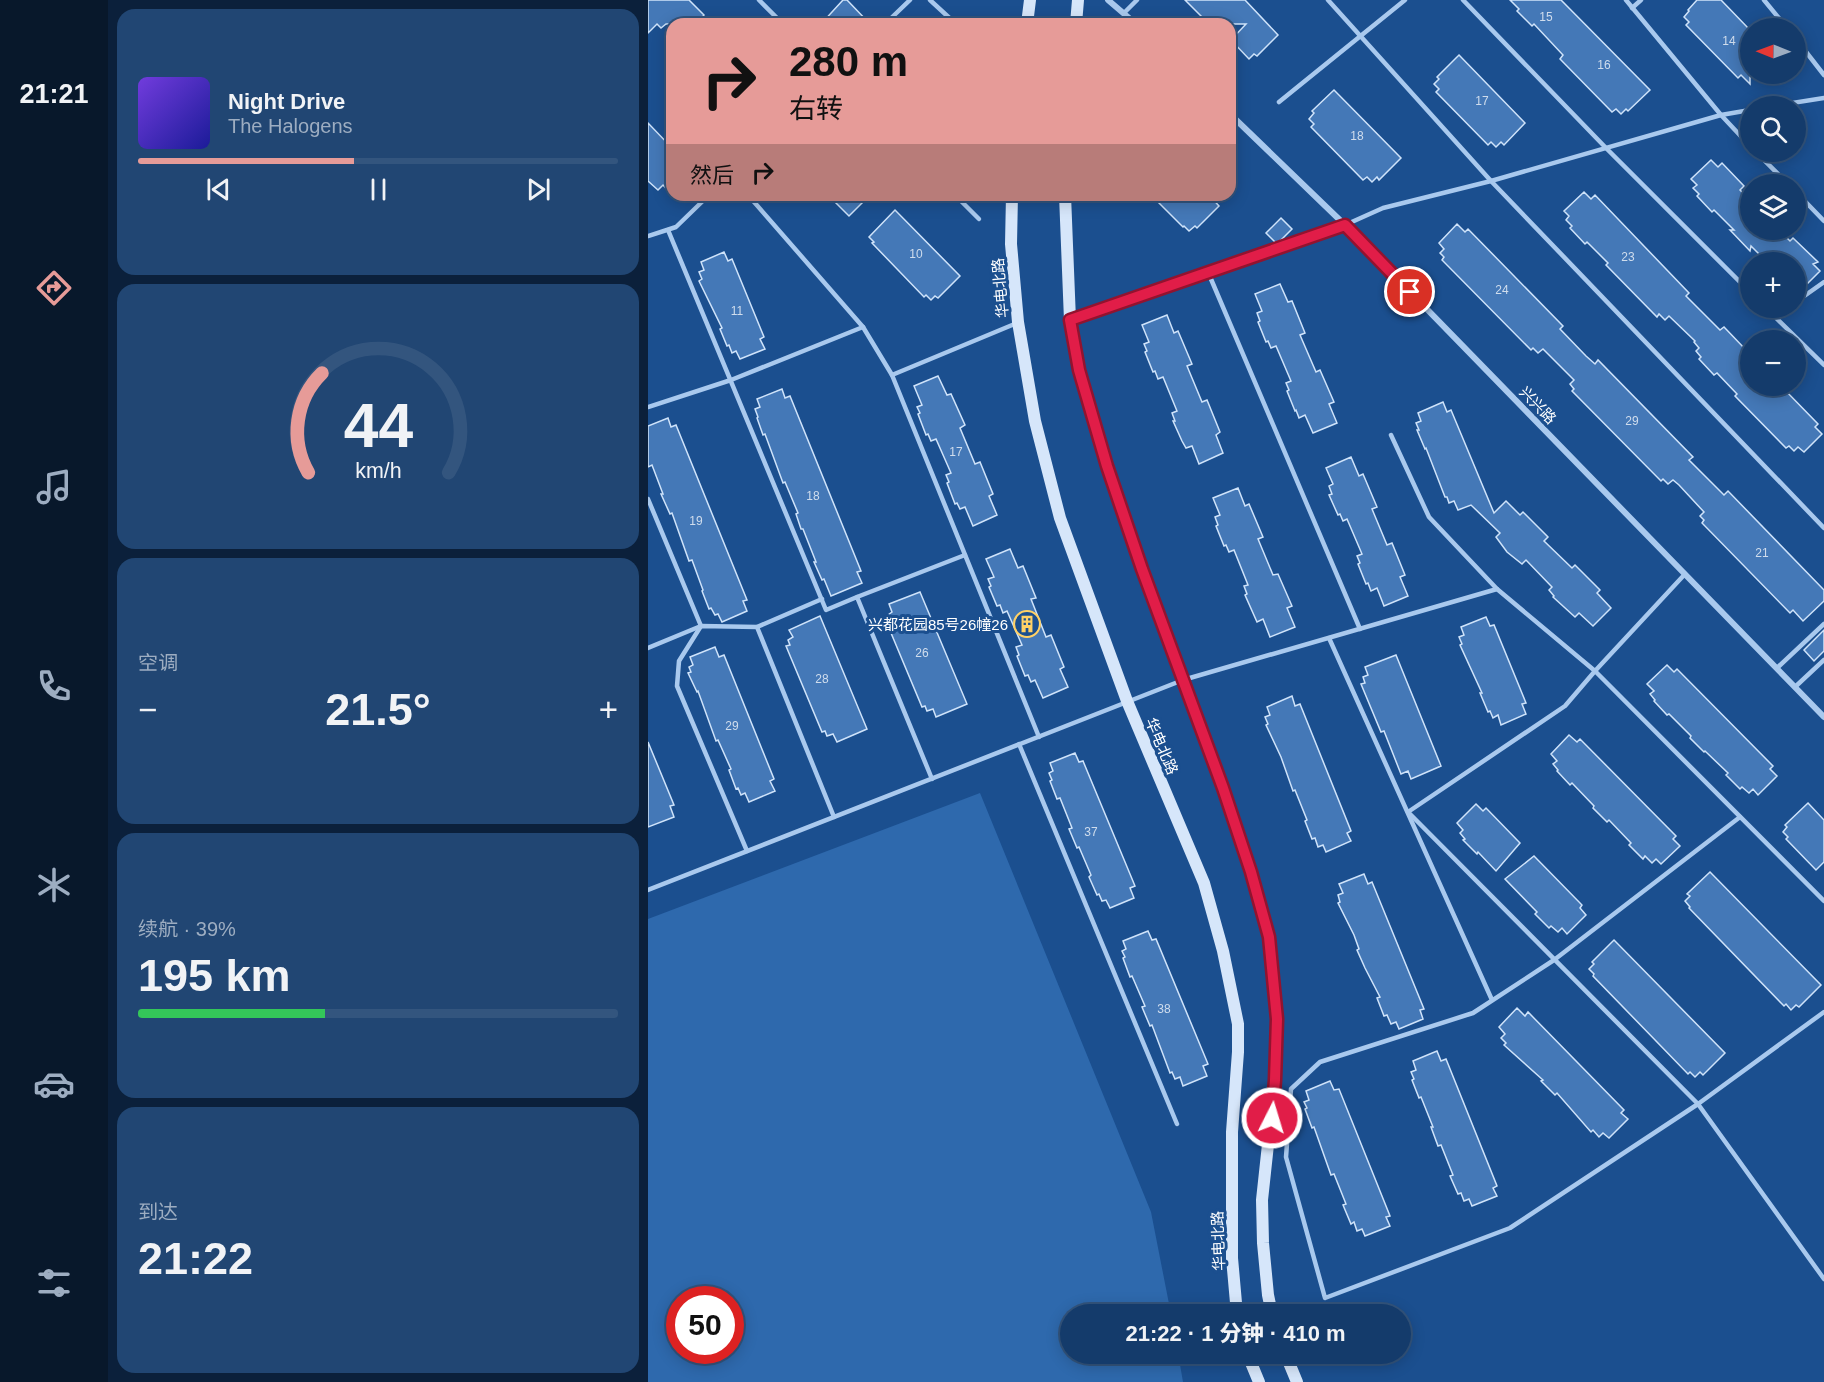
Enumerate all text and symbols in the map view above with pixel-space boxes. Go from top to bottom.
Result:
house number: 15 [1539,10,1553,24]
north arrow [1740,18,1806,84]
map controls [1740,18,1806,396]
house number: 14 [1722,34,1736,48]
text: 280 m [789,38,908,85]
icon: right [690,42,768,120]
house number: 16 [1597,58,1611,72]
text: 21:21 [19,79,89,109]
text: Night Drive [228,89,345,114]
text: 右转 [789,94,843,124]
house number: 17 [1475,94,1489,108]
button: search [1740,96,1806,162]
text: The Halogens [228,115,353,137]
house number: 18 [1350,129,1364,143]
icon: right [746,156,779,189]
text: 然后 [690,163,734,188]
icon: previous [202,173,235,206]
icon: pause [362,173,395,206]
icon: next [522,173,555,206]
button: layers [1740,174,1806,240]
house number: 10 [909,247,923,261]
house number: 23 [1621,250,1635,264]
button: + [1740,252,1806,318]
street label: 华电北路 [989,257,1011,319]
pin [1384,266,1435,317]
icon: directions [33,267,75,309]
icon: arrive [1393,275,1426,308]
house number: 24 [1495,283,1509,297]
house number: 11 [731,304,744,318]
button: − [1740,330,1806,396]
street label: 兴兴路 [1516,383,1560,427]
text: 44 [343,392,413,461]
house number: 29 [1625,414,1639,428]
house number: 17 [949,445,963,459]
text: km/h [355,460,401,484]
icon: music [33,466,75,508]
house number: 18 [806,489,820,503]
house number: 19 [689,514,703,528]
house number: 21 [1755,546,1769,560]
building icon: 兴都花园85号26幢26 [1012,609,1042,639]
place label: 兴都花园85号26幢26 [868,616,1008,633]
house number: 26 [915,646,929,660]
text: 空调 [138,652,178,674]
icon: phone [33,665,75,707]
house number: 28 [815,672,829,686]
text: 21.5° [325,684,431,735]
text: − [138,691,157,728]
text: + [599,691,618,728]
street label: 华电北路 [1142,715,1182,777]
house number: 29 [725,719,739,733]
house number: 37 [1084,825,1098,839]
icon: climate [33,864,75,906]
text: 续航 · 39% [138,918,236,940]
text: 195 km [138,950,291,1001]
house number: 38 [1157,1002,1171,1016]
icon: car [33,1063,75,1105]
position arrow [1240,1086,1304,1150]
text: 到达 [138,1201,178,1223]
street label: 华电北路 [1208,1211,1228,1271]
text: 21:22 [138,1233,253,1284]
icon: filters [33,1262,75,1304]
speed limit sign: 50 [666,1286,744,1364]
text: 21:22 · 1 分钟 · 410 m [1125,1321,1346,1346]

